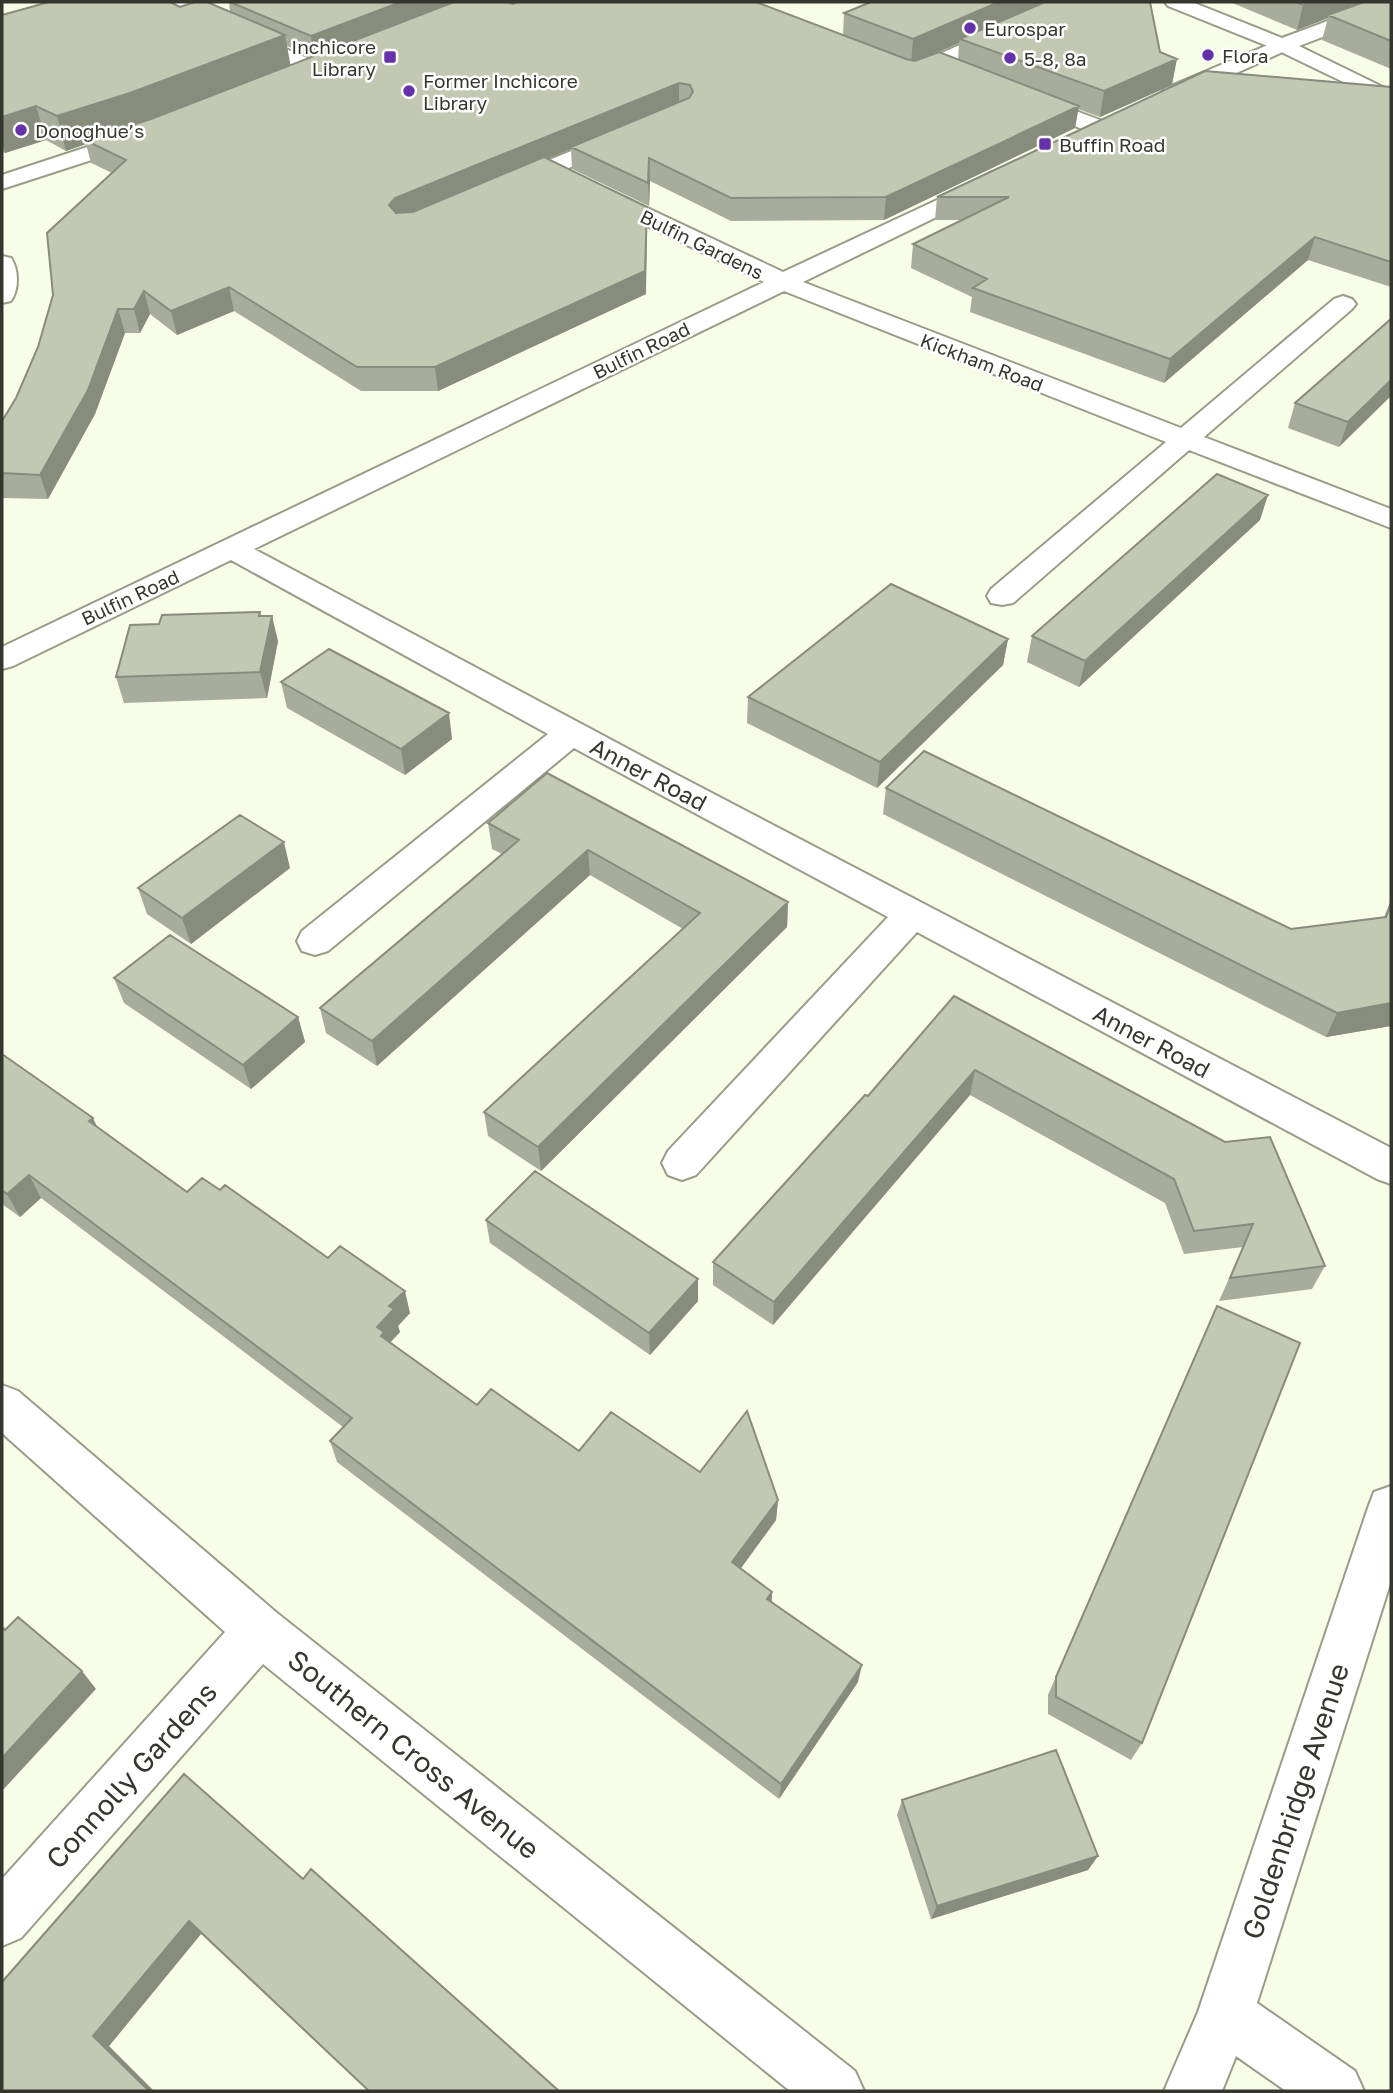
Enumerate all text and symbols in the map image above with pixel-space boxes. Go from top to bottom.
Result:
place label: Eurospar [984,17,1066,40]
marker: Eurospar [962,20,978,36]
place label: Inchicore Library [291,35,376,80]
place label: Flora [1222,44,1269,67]
place label: 5-8, 8a [1024,47,1087,70]
marker: Flora [1200,47,1216,63]
marker: Inchicore Library [382,49,398,65]
marker: 5-8, 8a [1002,50,1018,66]
place label: Former Inchicore Library [423,69,578,114]
marker: Former Inchicore Library [401,83,417,99]
place label: Donoghue’s [35,119,144,142]
marker: Donoghue’s [13,122,29,138]
place label: Buffin Road [1059,133,1165,156]
marker: Buffin Road [1037,136,1053,152]
street label: Bulfin Gardens [637,204,767,284]
street label: Bulfin Road [589,317,693,383]
street label: Kickham Road [917,328,1047,396]
street label: Bulfin Road [78,564,182,630]
street label: Anner Road [586,732,712,816]
street label: Anner Road [1089,999,1215,1083]
street label: Southern Cross Avenue [282,1643,546,1865]
street label: Goldenbridge Avenue [1235,1659,1355,1943]
street label: Connolly Gardens [39,1675,223,1875]

